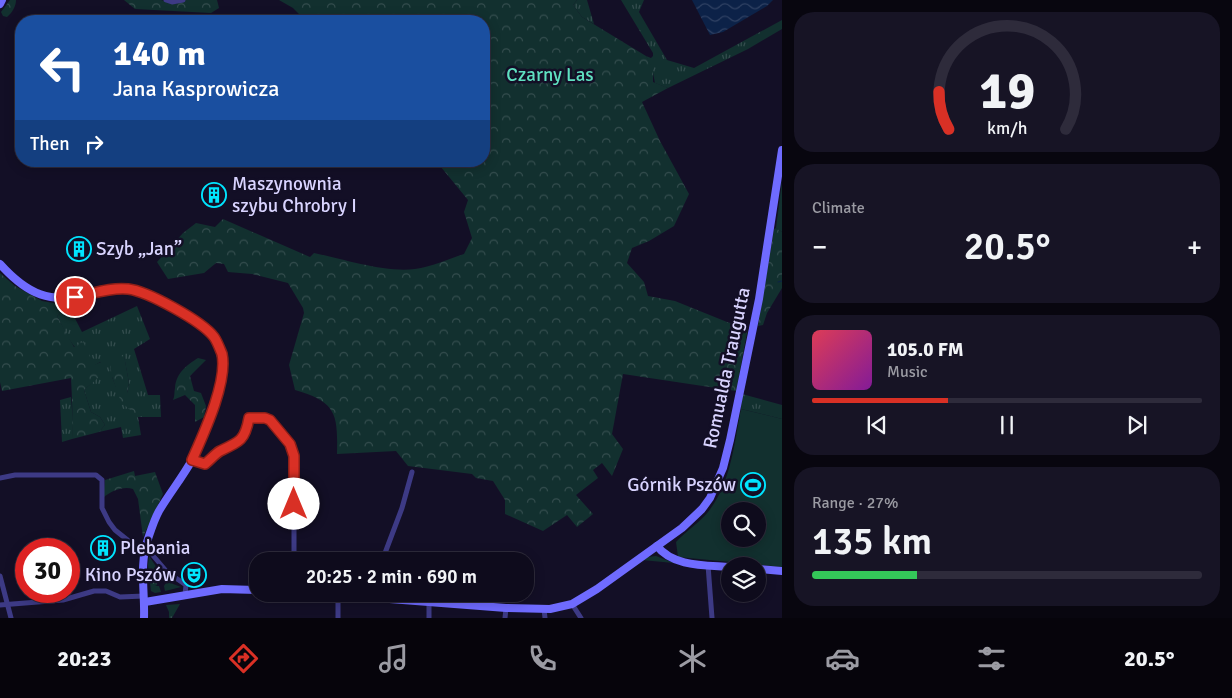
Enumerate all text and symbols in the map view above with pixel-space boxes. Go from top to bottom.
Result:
text: 140 m [113,32,206,75]
icon: left [30,35,95,100]
text: 19 [979,59,1035,123]
park label: Czarny Las [506,63,594,87]
text: Jana Kasprowicza [113,75,279,102]
text: km/h [987,117,1027,139]
icon: right [80,130,108,158]
text: Then [30,132,70,156]
place label: Maszynownia szybu Chrobry I [232,172,357,218]
building icon: Maszynownia szybu Chrobry I [201,182,227,208]
text: Climate [812,198,865,218]
text: 20.5° [964,223,1050,270]
text: − [812,230,827,264]
text: + [1187,230,1202,264]
building icon: Szyb „Jan” [66,236,92,262]
place label: Szyb „Jan” [96,237,182,261]
pin [54,276,96,318]
icon: arrive [61,283,89,311]
street label: Romualda Traugutta [698,285,756,451]
text: 105.0 FM [887,338,964,362]
text: Music [887,362,928,382]
icon: previous [863,411,891,439]
icon: pause [993,411,1021,439]
icon: next [1123,411,1151,439]
sports icon: Górnik Pszów [740,472,766,498]
place label: Górnik Pszów [627,473,736,497]
position arrow [267,477,319,529]
text: Range · 27% [812,493,898,513]
map controls [721,502,766,602]
button: search [721,502,766,547]
text: 135 km [812,518,932,565]
building icon: Plebania [90,535,116,561]
place label: Plebania [120,536,190,560]
speed limit sign: 30 [15,538,80,603]
button: layers [721,557,766,602]
theatre icon: Kino Pszów [181,562,207,588]
place label: Kino Pszów [85,563,176,587]
text: 20:25 · 2 min · 690 m [306,565,477,589]
icon: directions [226,641,261,676]
icon: music [376,641,411,676]
icon: phone [525,641,560,676]
icon: climate [675,641,710,676]
icon: car [825,641,860,676]
icon: filters [974,641,1009,676]
text: 20:23 [57,645,111,672]
text: 20.5° [1124,645,1175,672]

